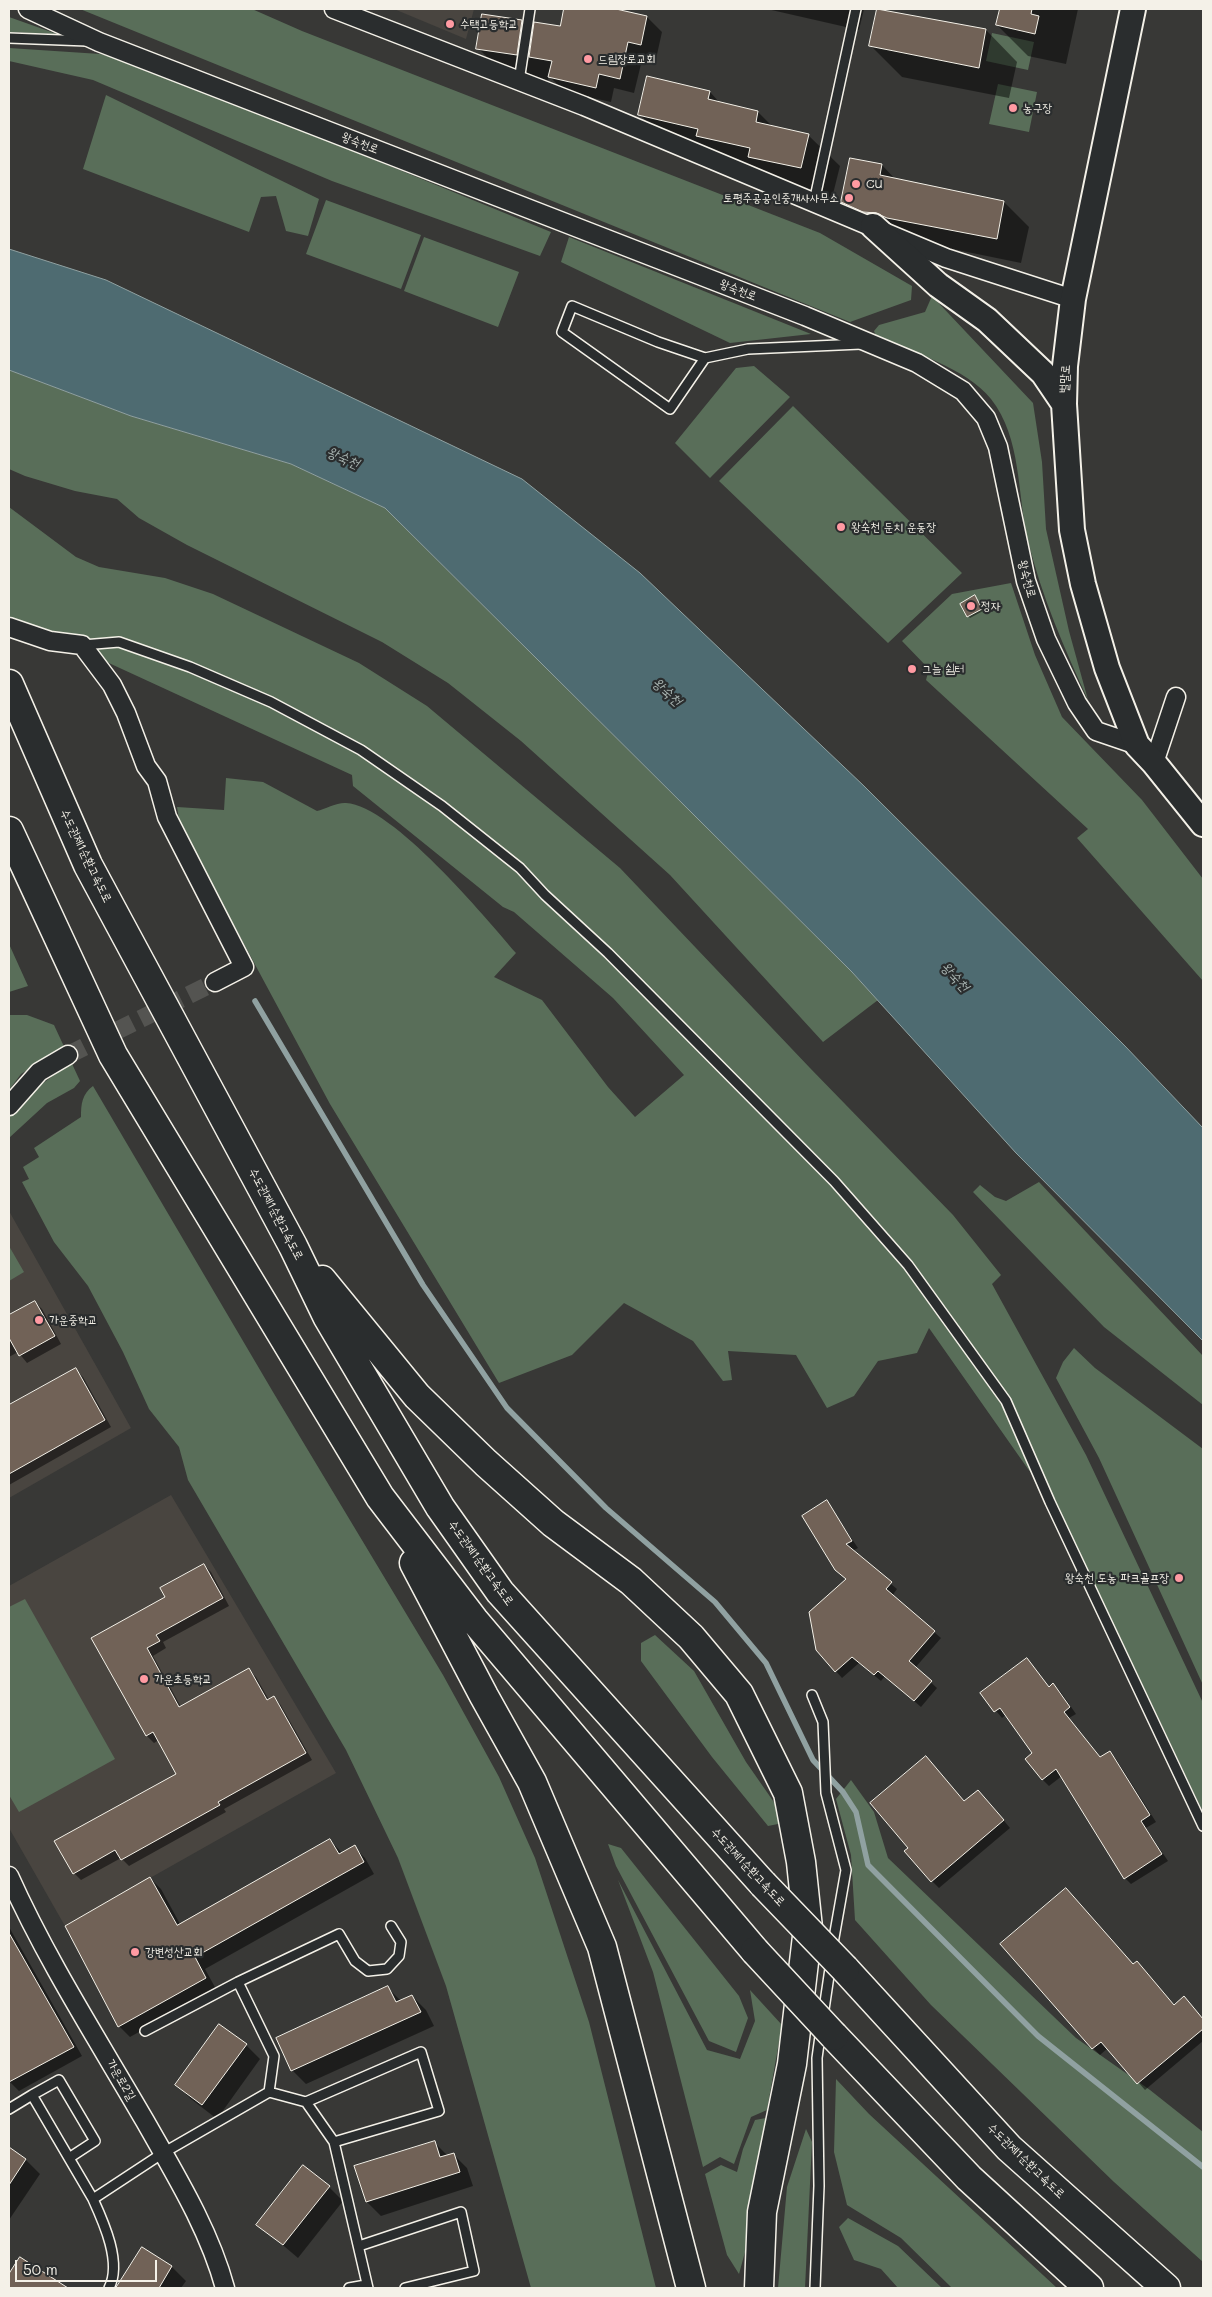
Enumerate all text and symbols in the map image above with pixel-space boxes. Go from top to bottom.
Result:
place label: 수택고등학교 [460,17,518,31]
marker: 수택고등학교 [444,18,456,30]
place label: 드림장로교회 [598,52,656,66]
marker: 드림장로교회 [582,53,594,65]
place label: 농구장 [1023,101,1052,115]
marker: 농구장 [1007,102,1019,114]
street label: 왕숙천로 [339,129,381,157]
place label: CU [866,177,883,191]
marker: CU [850,178,862,190]
place label: 토평주공공인중개사사무소 [723,191,839,205]
marker: 토평주공공인중개사사무소 [843,192,855,204]
street label: 왕숙천로 [717,276,759,304]
street label: 벌말로 [1057,364,1073,394]
water label: 왕숙천 [324,444,362,472]
place label: 왕숙천 둔치 운동장 [851,520,936,534]
marker: 왕숙천 둔치 운동장 [835,521,847,533]
street label: 왕숙천로 [1015,558,1039,600]
place label: 정자 [981,599,1000,613]
marker: 정자 [965,600,977,612]
place label: 그늘 쉼터 [922,662,964,676]
marker: 그늘 쉼터 [906,663,918,675]
water label: 왕숙천 [649,674,685,710]
street label: 수도권제1순환고속도로 [57,807,115,905]
water label: 왕숙천 [937,959,973,995]
street label: 수도권제1순환고속도로 [246,1166,306,1262]
place label: 가운중학교 [49,1313,97,1327]
marker: 가운중학교 [33,1314,45,1326]
street label: 수도권제1순환고속도로 [445,1518,517,1608]
place label: 왕숙천 도농 파크골프장 [1065,1571,1169,1585]
marker: 왕숙천 도농 파크골프장 [1173,1572,1185,1584]
place label: 가운초등학교 [154,1672,212,1686]
marker: 가운초등학교 [138,1673,150,1685]
street label: 수도권제1순환고속도로 [708,1825,788,1909]
place label: 강변성산교회 [145,1945,203,1959]
marker: 강변성산교회 [129,1946,141,1958]
street label: 가운로2길 [103,2057,139,2103]
street label: 수도권제1순환고속도로 [984,2120,1068,2202]
scale bar [18,2250,160,2282]
text: 50 m [23,2259,58,2279]

